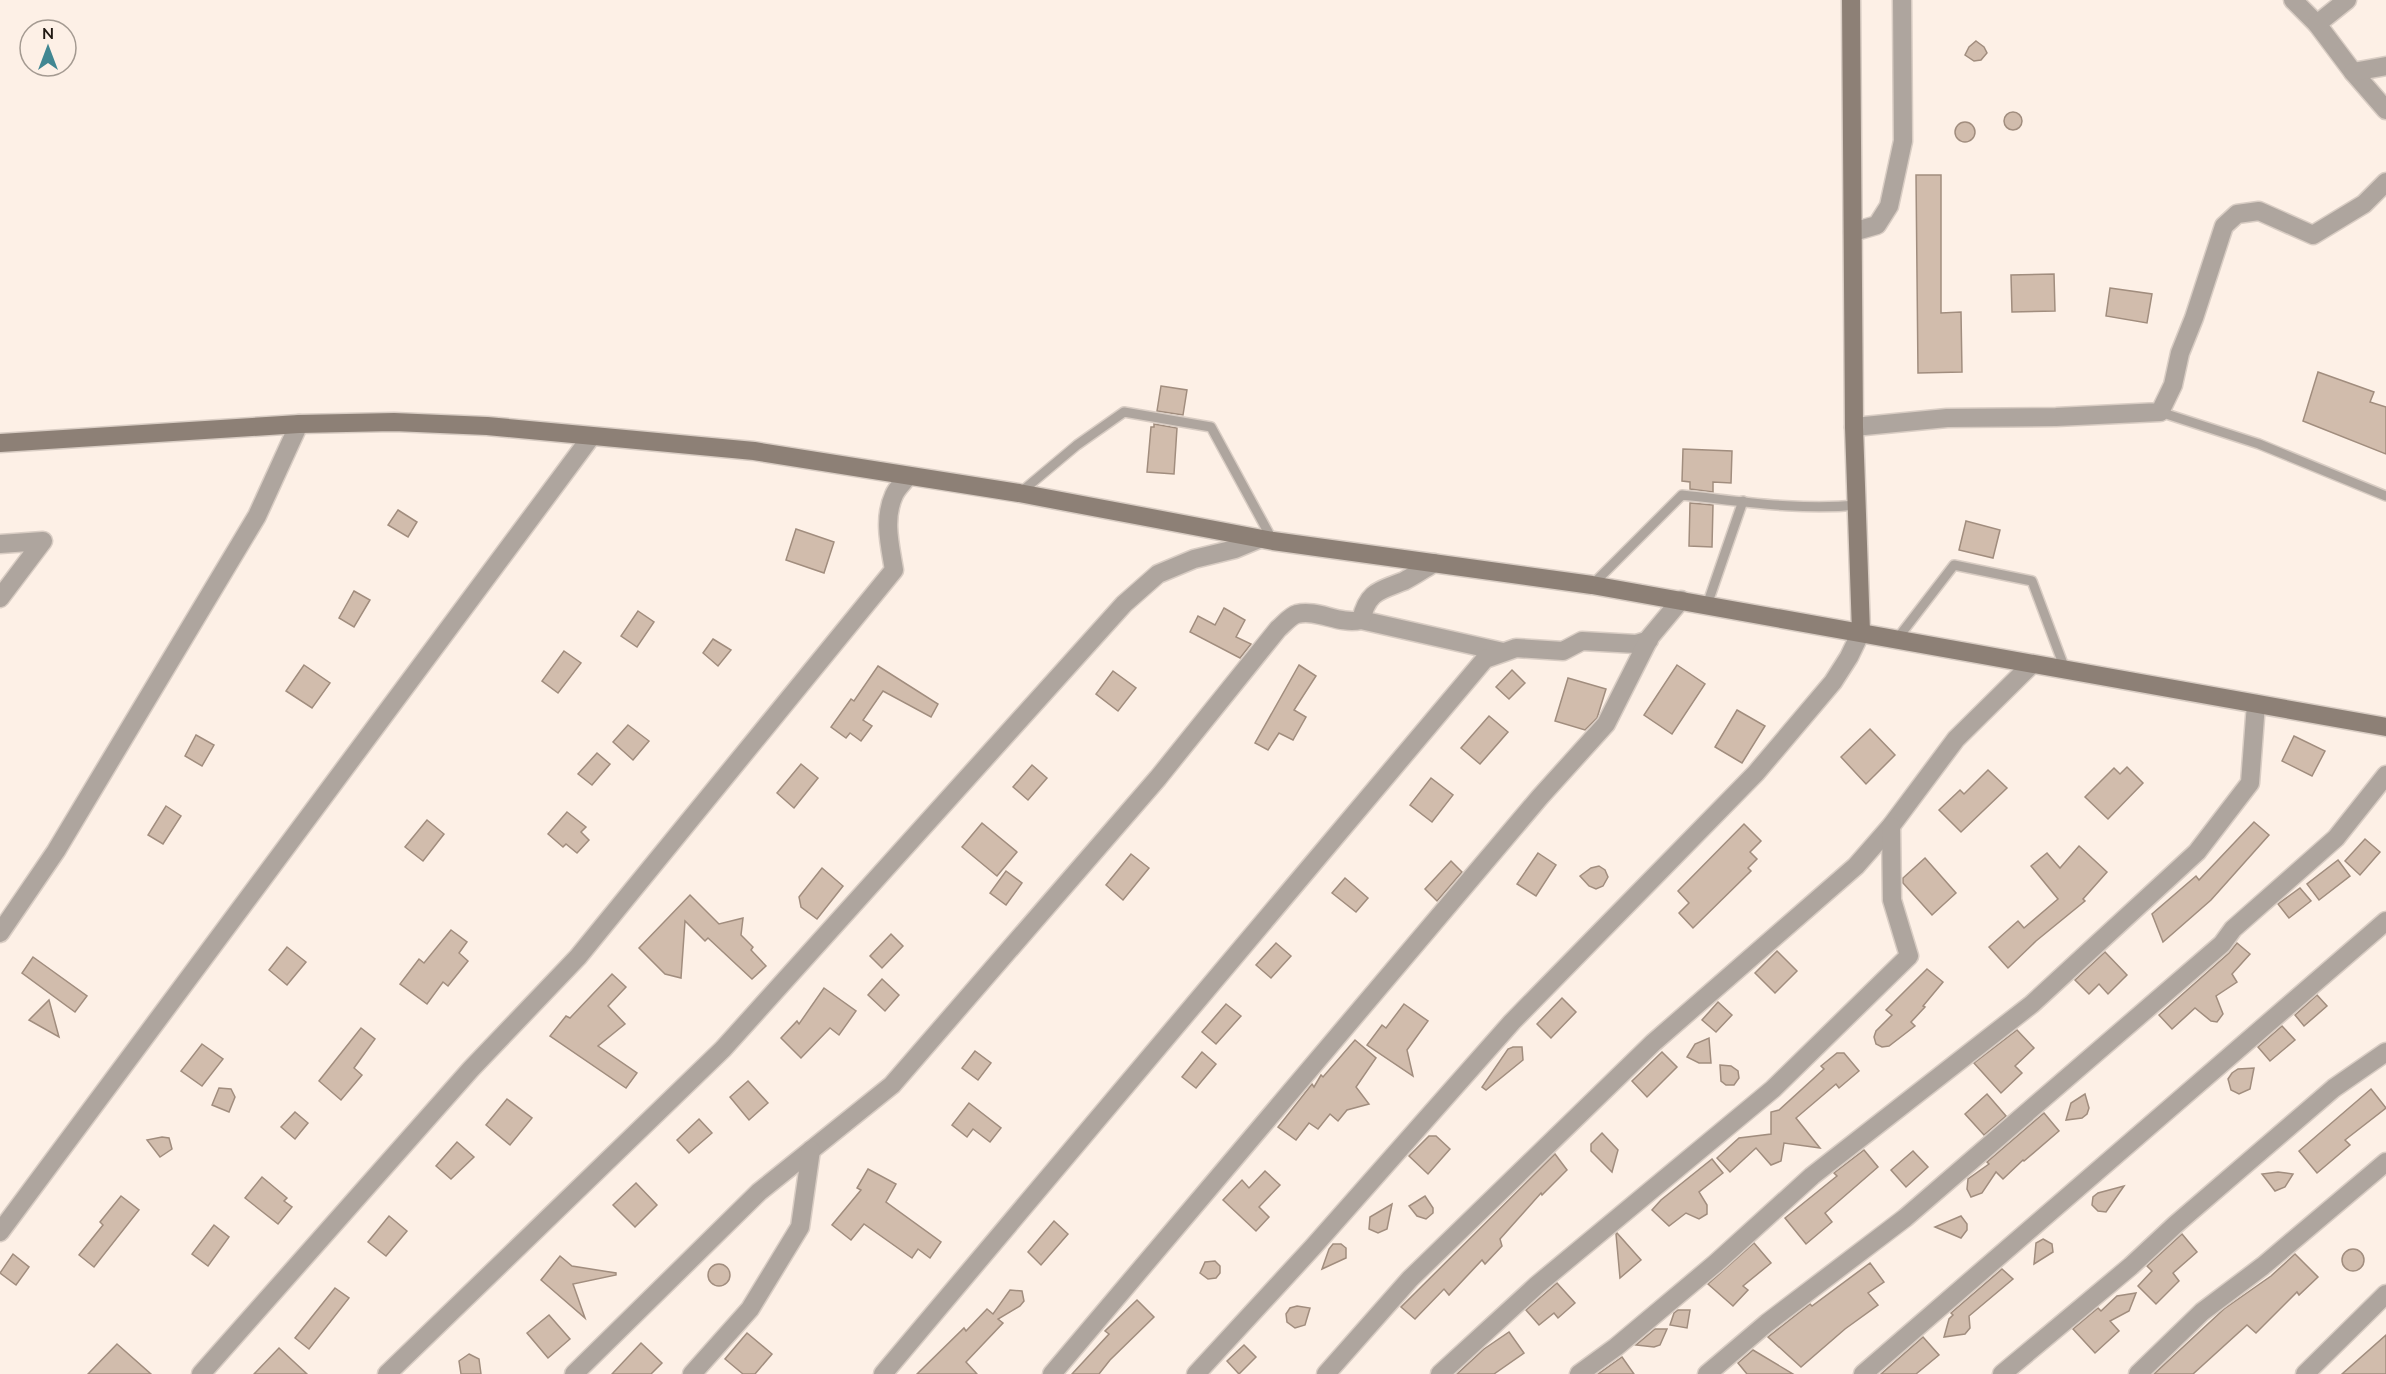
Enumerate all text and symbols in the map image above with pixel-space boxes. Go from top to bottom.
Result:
north arrow [18,18,78,78]
text: N [42,23,54,43]

